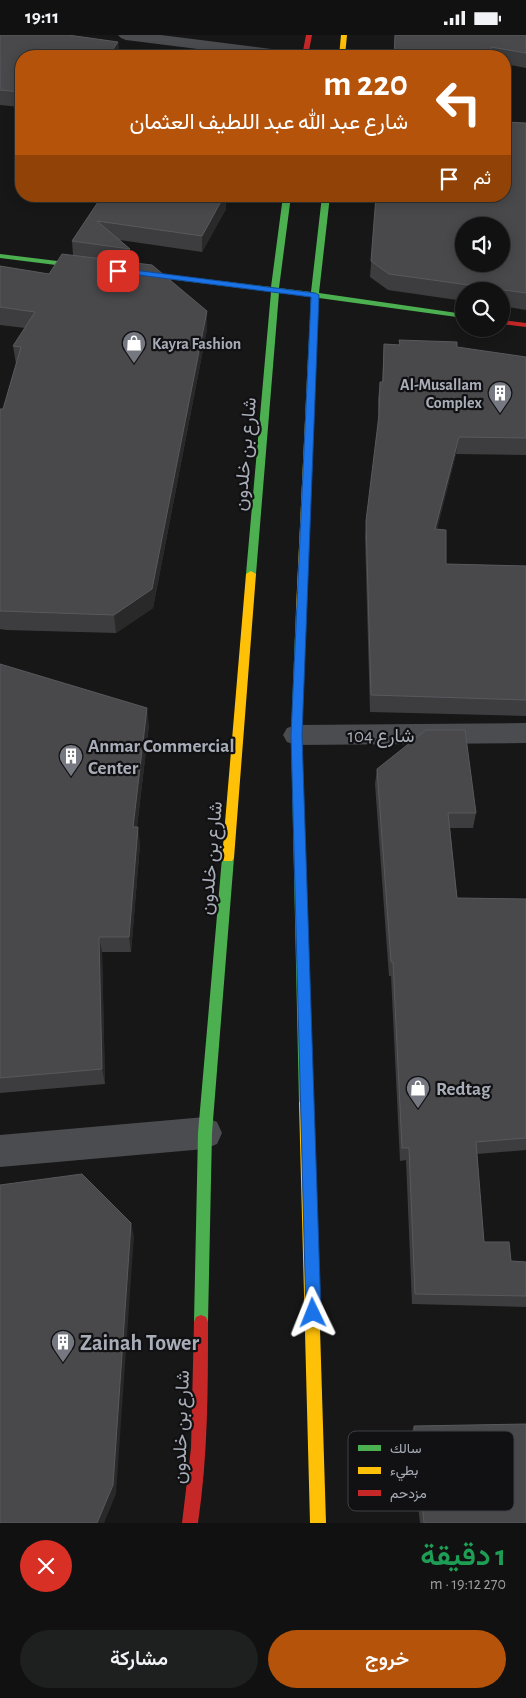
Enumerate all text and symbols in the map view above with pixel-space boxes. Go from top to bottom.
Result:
text: 19:11 [25,8,59,27]
text: 220 m [323,67,408,102]
icon: left [426,70,491,135]
text: شارع عبد الله عبد اللطيف العثمان [129,111,408,133]
icon: arrive [435,165,463,193]
text: ثم [473,169,491,188]
map controls [455,217,510,337]
button: sound [455,217,510,272]
pin [97,250,139,292]
icon: arrive [104,257,132,285]
button: search [455,282,510,337]
shop icon: Kayra Fashion [121,330,147,364]
place label: Kayra Fashion [152,336,241,353]
place label: Al-Musallam Complex [400,377,483,411]
building icon: Al-Musallam Complex [487,380,513,414]
street label: شارع بن خلدون [231,397,262,512]
street label: شارع 104 [347,727,415,748]
place label: Anmar Commercial Center [88,737,234,778]
building icon: Anmar Commercial Center [58,743,84,777]
street label: شارع بن خلدون [197,801,228,916]
shop icon: Redtag [405,1075,431,1109]
place label: Redtag [436,1080,491,1099]
position arrow [286,1286,338,1338]
building icon: Zainah Tower [50,1329,76,1363]
place label: Zainah Tower [80,1332,199,1354]
street label: شارع بن خلدون [170,1370,195,1484]
legend [348,1431,514,1511]
text: سالك [390,1442,421,1456]
text: بطيء [390,1464,418,1482]
text: مزدحم [390,1487,427,1502]
button: close [20,1540,72,1592]
text: 1 دقيقة [420,1541,506,1571]
text: 270 m · 19:12 [430,1576,506,1592]
button: مشاركة [20,1630,258,1688]
button: خروج [268,1630,506,1688]

